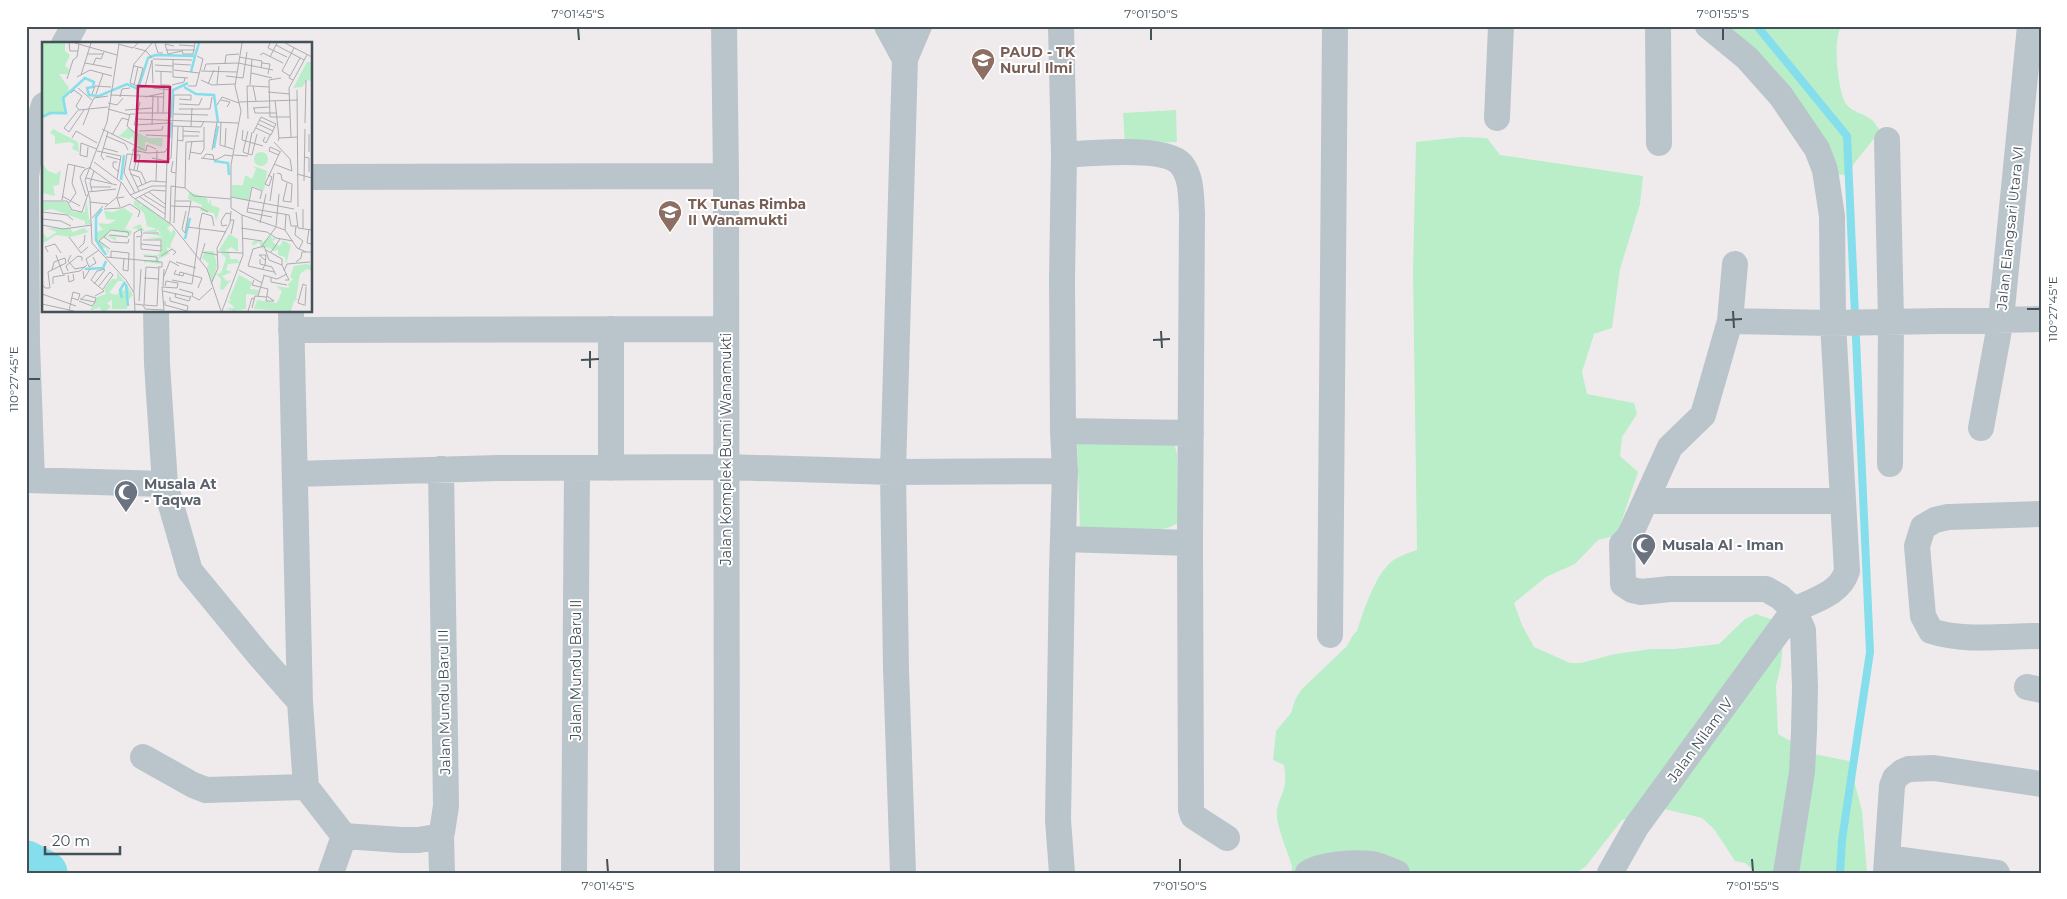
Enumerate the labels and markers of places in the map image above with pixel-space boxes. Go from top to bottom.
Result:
place label: PAUD - TK Nurul Ilmi [1000,43,1076,77]
school or university icon: PAUD - TK Nurul Ilmi [970,47,996,81]
place label: TK Tunas Rimba II Wanamukti [688,195,806,229]
school or university icon: TK Tunas Rimba II Wanamukti [657,199,683,233]
place label: Musala At - Taqwa [144,475,217,509]
mosque icon: Musala At - Taqwa [113,479,139,513]
mosque icon: Musala Al - Iman [1631,532,1657,566]
place label: Musala Al - Iman [1662,536,1784,554]

